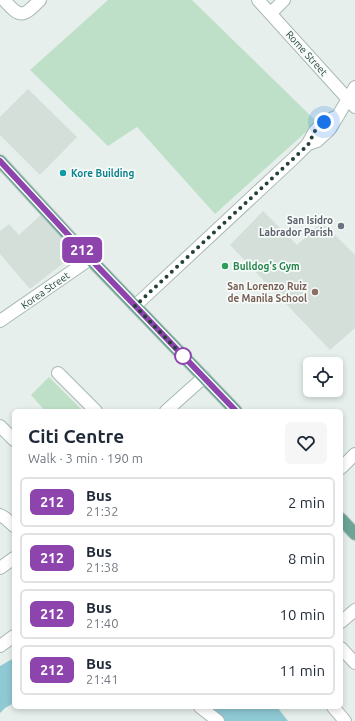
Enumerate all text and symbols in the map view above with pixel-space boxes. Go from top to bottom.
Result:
street label: Rome Street [284,29,330,78]
your location [314,112,334,132]
marker: Kore Building [58,168,68,178]
place label: Kore Building [71,168,134,179]
place label: San Isidro Labrador Parish [259,215,333,238]
marker: San Isidro Labrador Parish [336,221,346,231]
line badge: 212 [59,237,105,263]
text: 212 [70,242,94,258]
marker: Bulldog's Gym [220,261,230,271]
place label: Bulldog's Gym [233,261,300,272]
street label: Korea Street [19,270,72,311]
place label: San Lorenzo Ruiz de Manila School [227,281,307,304]
marker: San Lorenzo Ruiz de Manila School [310,287,320,297]
unlabelled marker [174,347,192,365]
map controls [303,357,343,397]
button: locate [303,357,343,397]
button: heart [285,422,327,464]
text: Citi Centre [28,425,124,447]
text: Walk · 3 min · 190 m [28,451,143,465]
text: Bus [86,487,112,504]
text: 212 [40,494,64,510]
text: 2 min [288,494,325,511]
text: 21:32 [86,504,119,518]
text: Bus [86,543,112,560]
text: 212 [40,550,64,566]
text: 8 min [288,550,325,567]
text: 21:38 [86,560,119,574]
text: Bus [86,599,112,616]
text: 212 [40,606,64,622]
text: 10 min [279,606,325,623]
text: 21:40 [86,616,119,630]
text: Bus [86,655,112,672]
text: 212 [40,662,64,678]
text: 11 min [279,662,325,679]
text: 21:41 [86,672,119,686]

